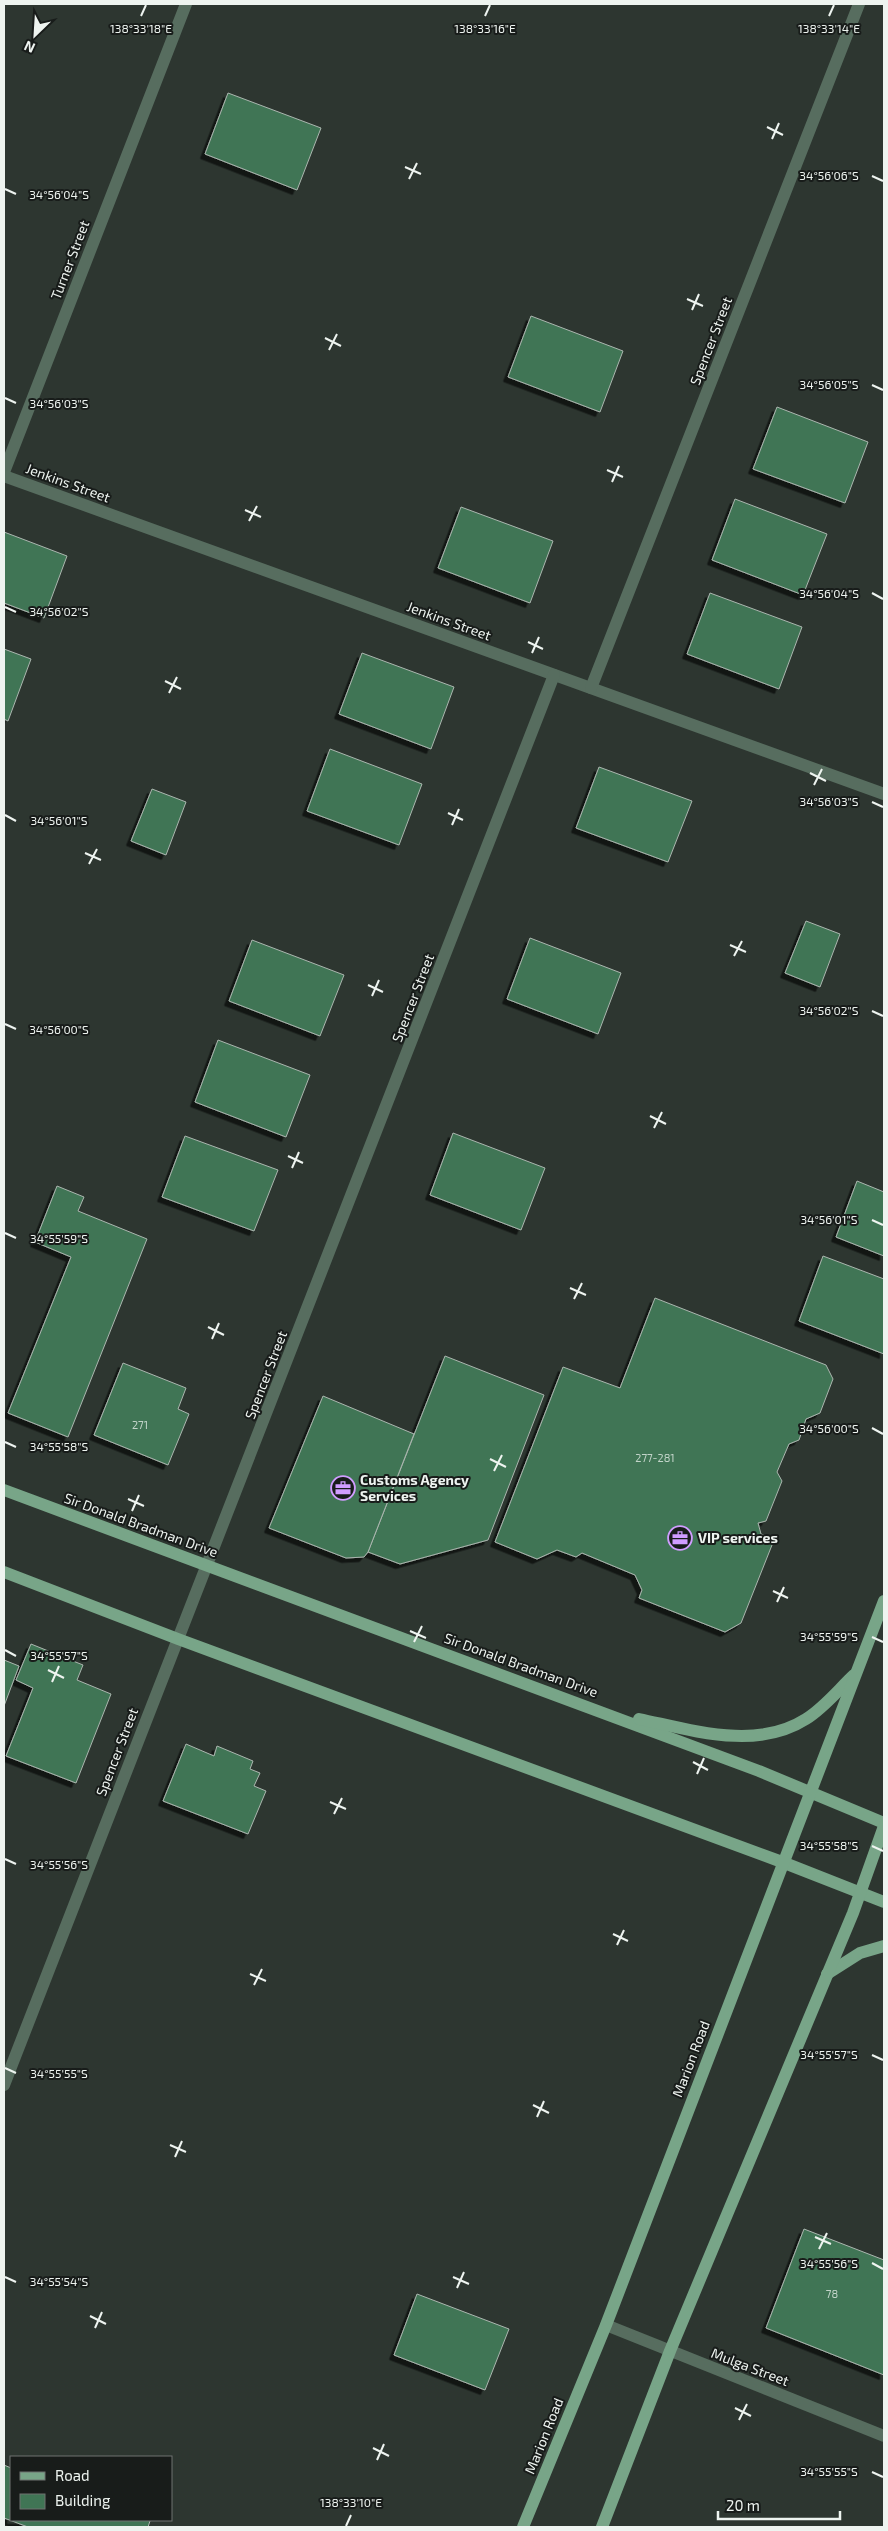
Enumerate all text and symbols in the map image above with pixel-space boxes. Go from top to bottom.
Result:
north arrow [10,10,60,60]
text: 138°33'18"E [110,21,172,35]
text: 138°33'16"E [454,21,516,35]
text: 138°33'14"E [798,21,860,35]
text: N [21,37,37,57]
text: 34°56'06"S [799,168,859,182]
text: 34°56'04"S [29,187,89,201]
street label: Turner Street [47,218,92,302]
street label: Spencer Street [686,294,735,387]
text: 34°56'05"S [800,377,859,391]
text: 34°56'03"S [29,396,89,410]
street label: Jenkins Street [24,459,113,506]
text: 34°56'04"S [799,586,859,600]
street label: Jenkins Street [405,597,494,644]
text: 34°56'02"S [29,604,89,618]
text: 34°56'03"S [799,794,859,808]
text: 34°56'01"S [30,813,88,827]
street label: Spencer Street [388,951,437,1044]
text: 34°56'02"S [799,1003,859,1017]
text: 34°56'00"S [29,1022,89,1036]
text: 34°56'01"S [800,1212,858,1226]
text: 34°55'59"S [30,1231,88,1245]
street label: Spencer Street [241,1328,290,1421]
house number: 271 [132,1418,148,1431]
text: 34°56'00"S [799,1421,859,1435]
text: 34°55'58"S [30,1439,88,1453]
house number: 277-281 [635,1451,675,1464]
place label: Customs Agency Services [360,1471,469,1504]
office icon: Customs Agency Services [330,1475,356,1501]
street label: Sir Donald Bradman Drive [62,1489,220,1560]
office icon: VIP services [667,1525,693,1551]
place label: VIP services [698,1529,778,1546]
street label: Sir Donald Bradman Drive [442,1629,600,1700]
text: 34°55'59"S [800,1629,858,1643]
text: 34°55'57"S [30,1648,88,1662]
street label: Spencer Street [92,1705,141,1798]
text: 34°55'58"S [800,1838,858,1852]
text: 34°55'56"S [30,1857,88,1871]
street label: Marion Road [668,2018,713,2099]
text: 34°55'57"S [800,2047,858,2061]
text: 34°55'55"S [30,2066,88,2080]
text: 34°55'56"S [800,2256,858,2270]
text: 34°55'54"S [30,2274,89,2288]
house number: 78 [826,2287,838,2300]
street label: Mulga Street [709,2344,791,2389]
street label: Marion Road [521,2395,566,2476]
legend [10,2456,172,2521]
text: 34°55'55"S [800,2464,858,2478]
text: Road [55,2466,90,2484]
scale bar [718,2488,840,2520]
text: Building [55,2491,111,2509]
text: 138°33'10"E [320,2495,382,2509]
text: 20 m [726,2496,760,2514]

